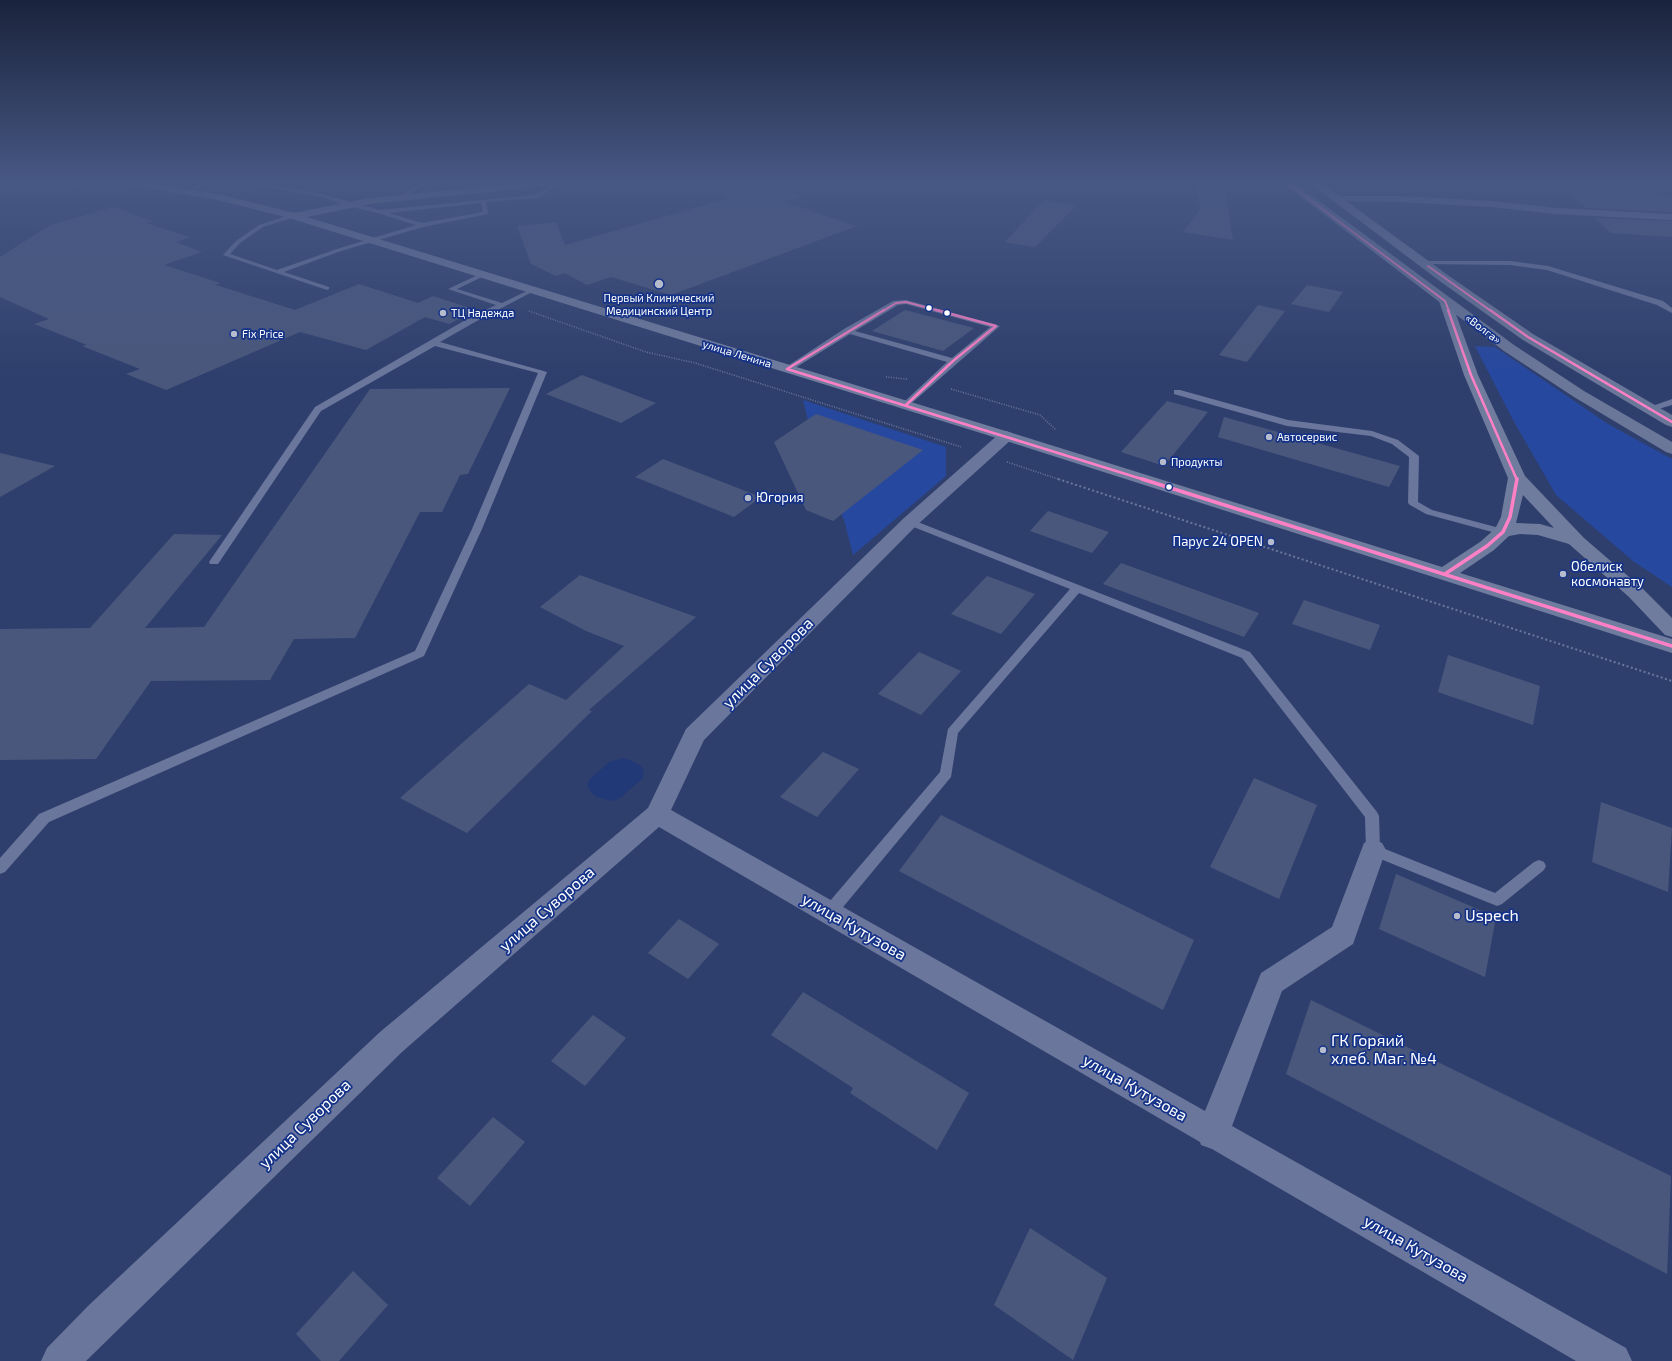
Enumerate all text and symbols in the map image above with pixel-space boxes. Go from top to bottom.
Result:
marker: Первый Клинический Медицинский Центр [653,278,665,290]
place label: Первый Клинический Медицинский Центр [604,291,714,317]
unlabelled marker [924,303,934,313]
place label: ТЦ Надежда [451,306,514,320]
marker: ТЦ Надежда [438,308,448,318]
unlabelled marker [942,308,952,318]
street label: «Волга» [1463,311,1503,347]
place label: Fix Price [242,327,284,341]
marker: Fix Price [229,329,239,339]
street label: улица Ленина [701,337,773,371]
place label: Автосервис [1277,430,1337,444]
marker: Автосервис [1264,432,1274,442]
place label: Продукты [1171,455,1222,469]
marker: Продукты [1158,457,1168,467]
unlabelled marker [1164,482,1174,492]
place label: Югория [756,490,804,506]
marker: Югория [743,493,753,503]
place label: Парус 24 OPEN [1172,534,1263,550]
marker: Парус 24 OPEN [1266,537,1276,547]
place label: Обелиск космонавту [1571,559,1644,590]
marker: Обелиск космонавту [1558,569,1568,579]
street label: улица Суворова [719,614,817,712]
street label: улица Суворова [495,862,599,956]
street label: улица Кутузова [798,889,910,965]
place label: Uspech [1465,906,1519,926]
marker: Uspech [1452,911,1462,921]
place label: ГК Горяий хлеб. Маг. №4 [1331,1031,1437,1069]
marker: ГК Горяий хлеб. Маг. №4 [1318,1045,1328,1055]
street label: улица Кутузова [1079,1050,1191,1126]
street label: улица Суворова [255,1075,355,1173]
street label: улица Кутузова [1360,1211,1472,1287]

